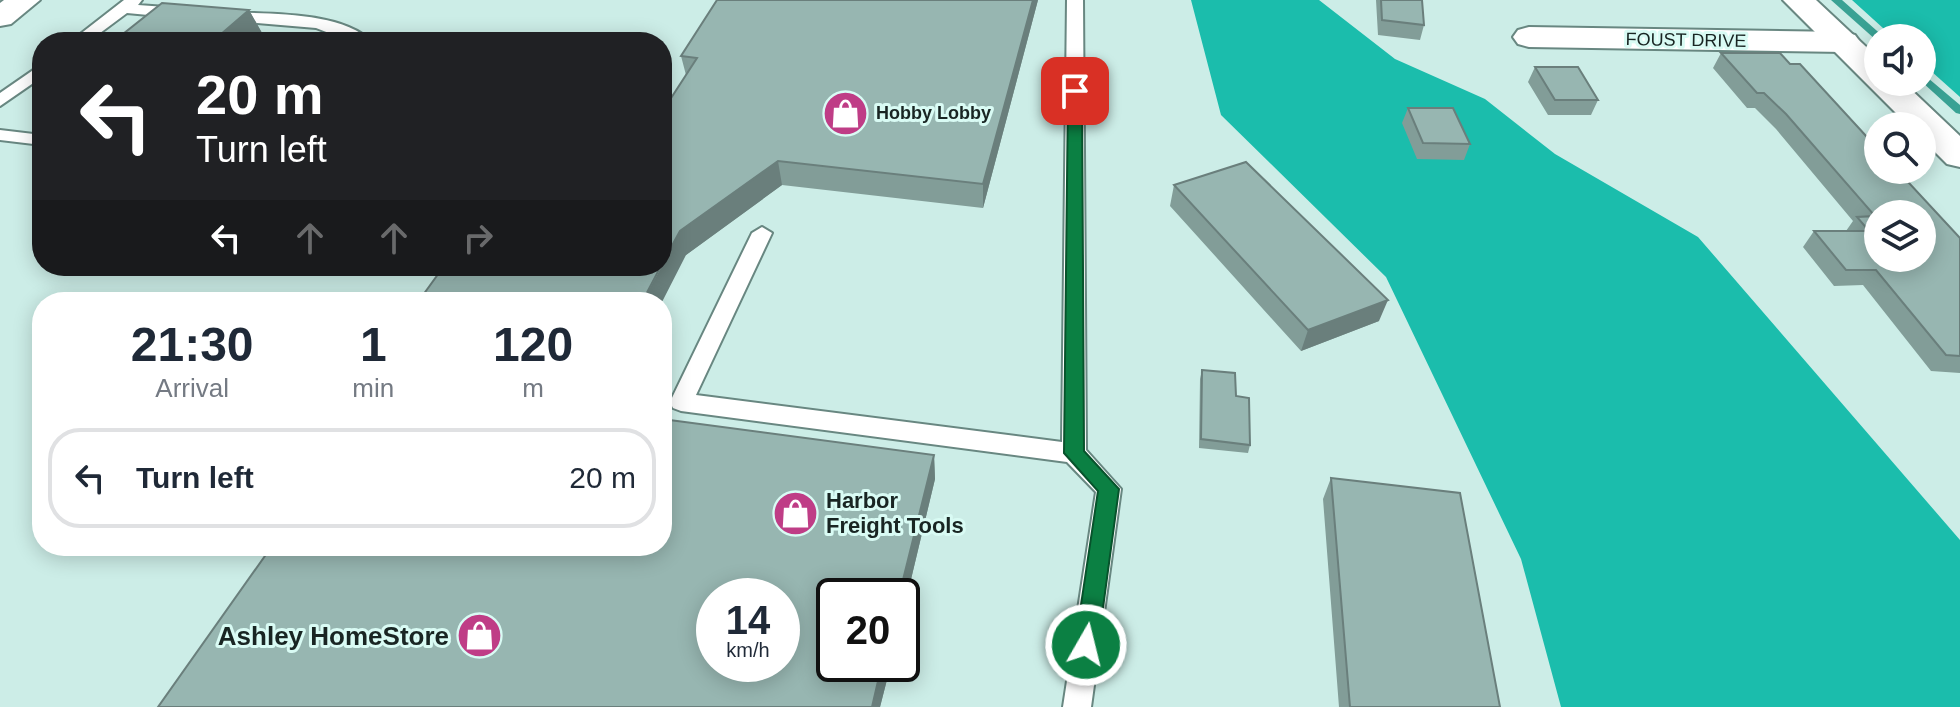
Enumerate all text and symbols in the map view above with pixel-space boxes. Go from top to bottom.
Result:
map controls [1864,24,1936,272]
button: sound [1864,24,1936,96]
street label: FOUST DRIVE [1625,29,1747,51]
pin [1041,57,1109,125]
text: 20 m [196,63,324,126]
icon: left [64,64,168,168]
icon: arrive [1053,69,1097,113]
shop icon: Hobby Lobby [821,89,869,137]
place label: Hobby Lobby [876,103,991,123]
button: search [1864,112,1936,184]
text: Turn left [196,129,327,170]
button: layers [1864,200,1936,272]
icon: left [204,216,248,260]
icon: ahead [288,216,332,260]
icon: ahead [372,216,416,260]
icon: right [456,216,500,260]
text: 21:30 [131,318,254,371]
text: 1 [360,318,387,371]
text: 120 [493,318,573,371]
text: Arrival [155,373,229,403]
text: min [352,373,394,403]
text: m [522,373,544,403]
icon: left [68,456,112,500]
text: Turn left [136,461,254,494]
text: 20 m [569,461,636,494]
place label: Harbor Freight Tools [826,488,964,538]
shop icon: Harbor Freight Tools [771,489,819,537]
speed limit sign: 20 [816,578,920,682]
text: 14 [726,598,770,642]
position arrow [1044,603,1128,687]
shop icon: Ashley HomeStore [456,612,504,660]
place label: Ashley HomeStore [218,621,449,651]
text: km/h [726,639,770,661]

